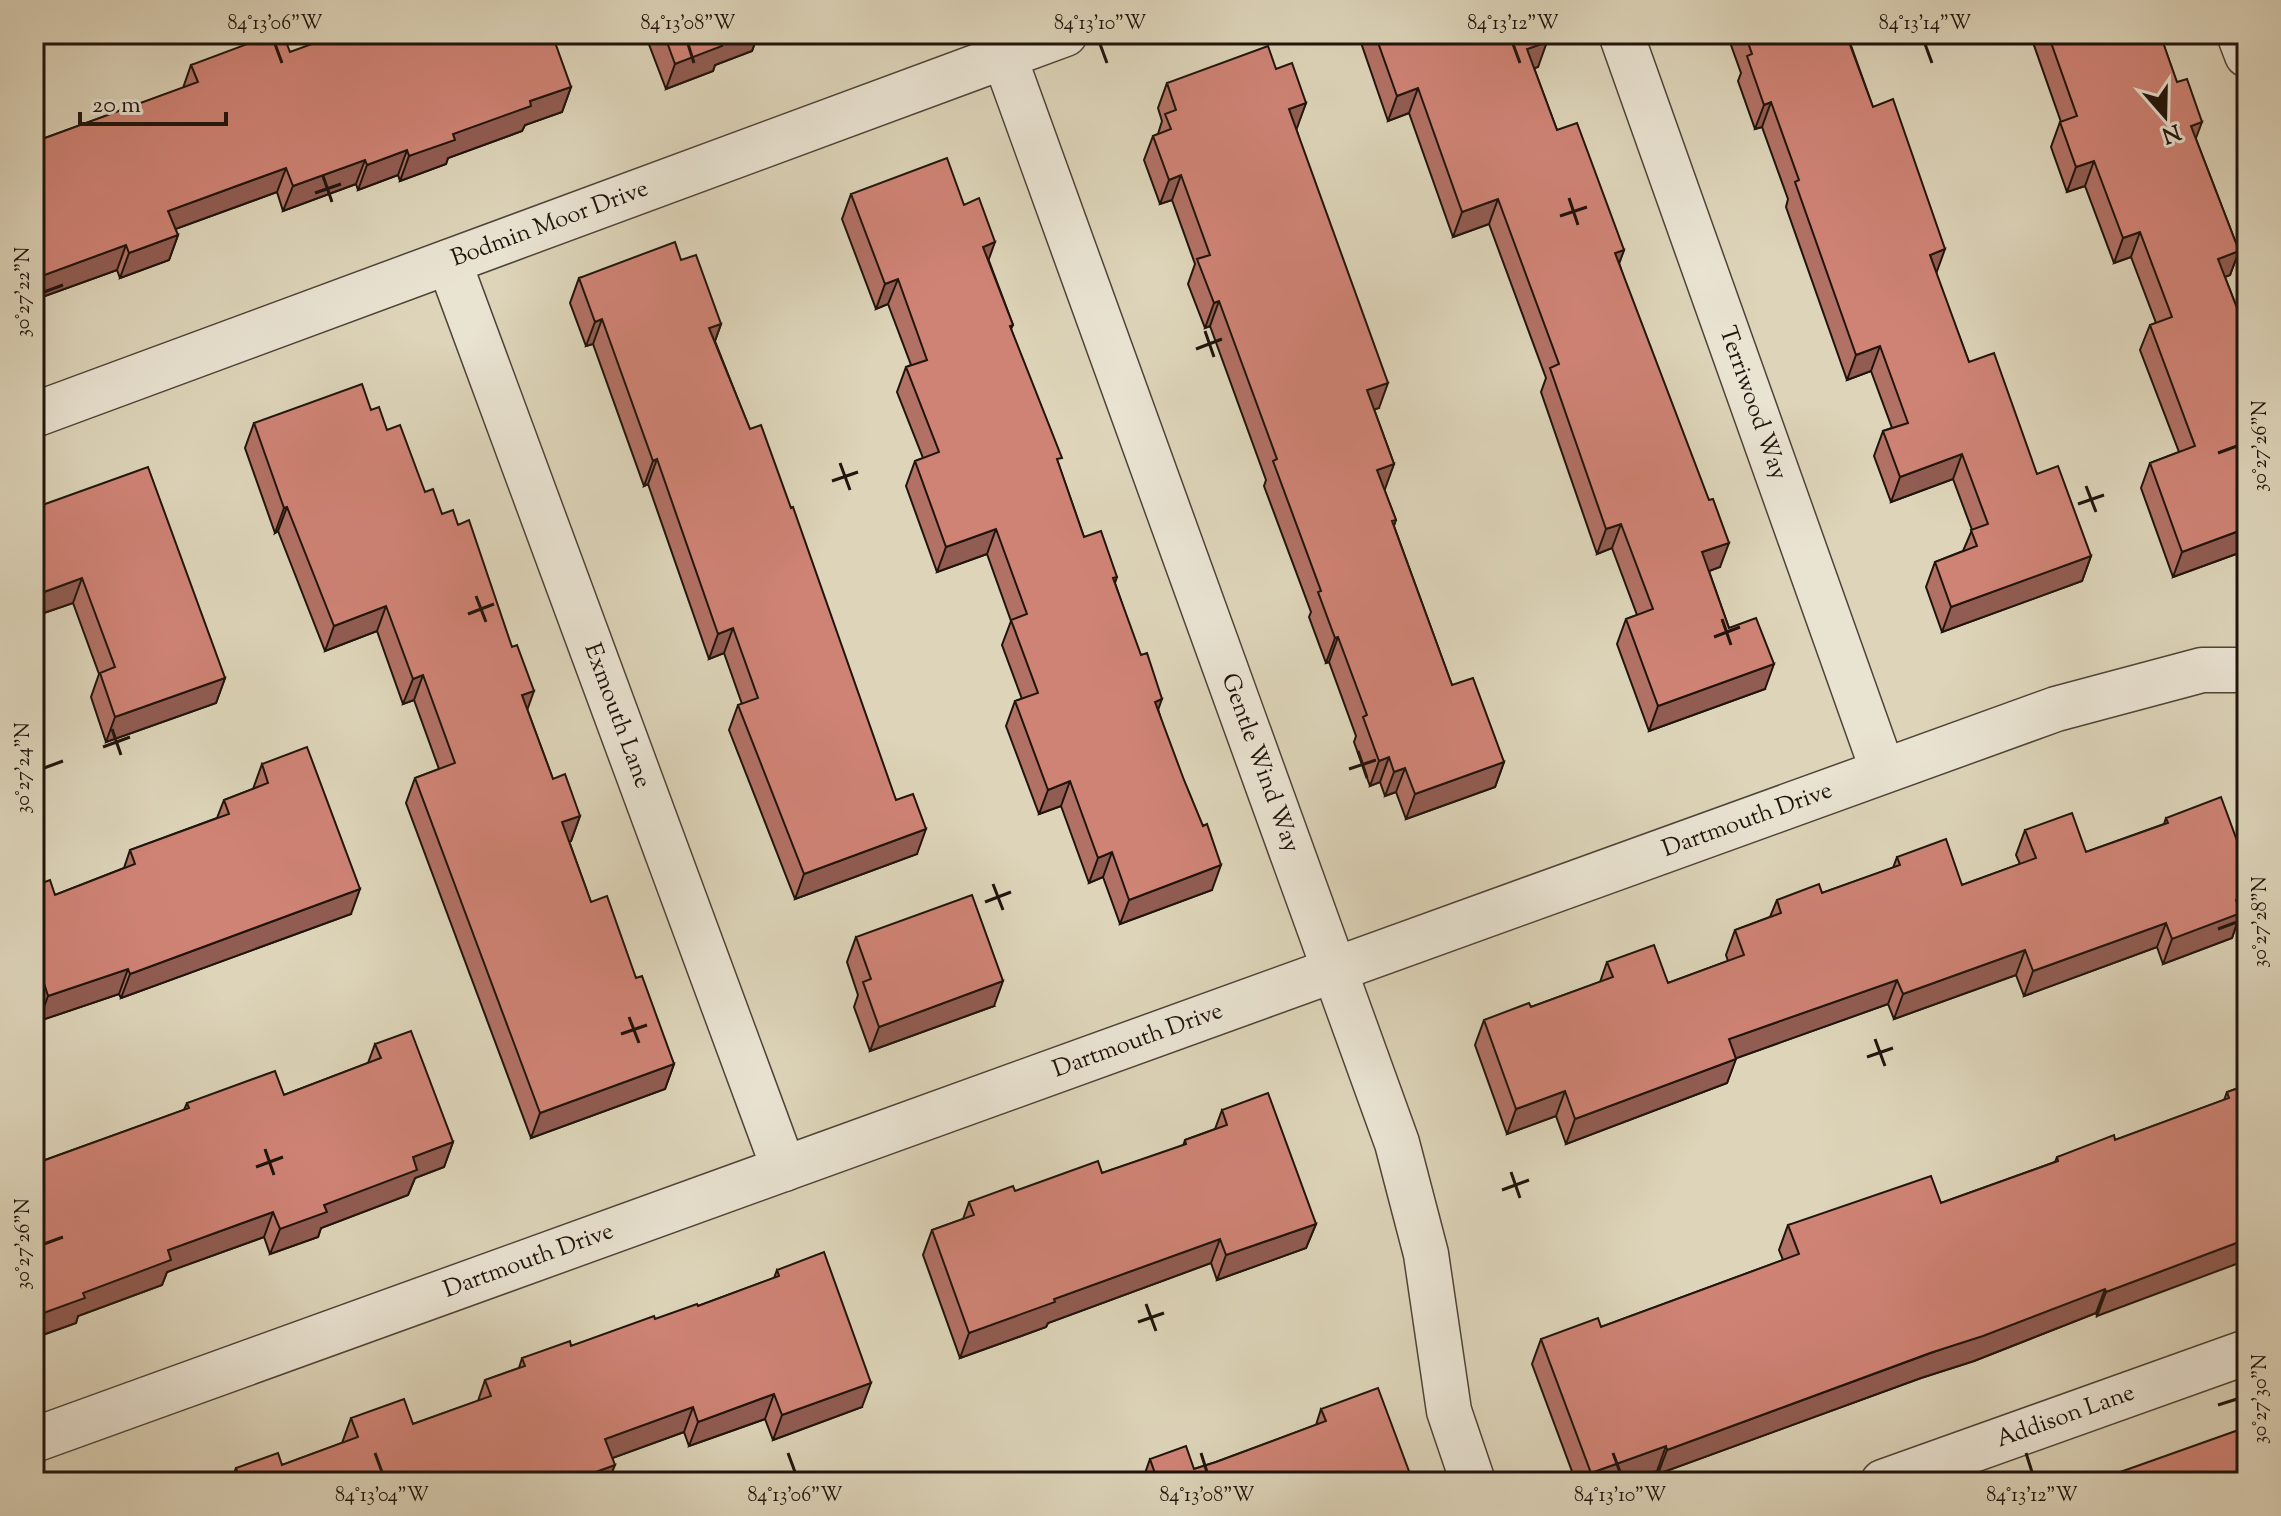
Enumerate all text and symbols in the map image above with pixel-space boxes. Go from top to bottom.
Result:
text: 84°13'06"W [228,10,323,39]
text: 84°13'08"W [640,10,736,39]
text: 84°13'10"W [1054,10,1146,39]
text: 84°13'12"W [1467,10,1559,39]
text: 84°13'14"W [1879,10,1971,39]
scale bar [80,76,226,126]
north arrow [2125,76,2205,156]
text: 20 m [92,89,141,123]
text: N [2157,114,2185,150]
street label: Bodmin Moor Drive [447,172,653,276]
text: 30°27'22"N [10,247,39,337]
street label: Terriwood Way [1709,322,1795,485]
text: 30°27'26"N [2247,400,2276,492]
street label: Exmouth Lane [574,639,659,793]
street label: Gentle Wind Way [1212,669,1308,858]
text: 30°27'24"N [10,722,39,814]
street label: Dartmouth Drive [1658,774,1837,867]
text: 30°27'28"N [2247,876,2276,968]
street label: Dartmouth Drive [1048,994,1228,1087]
text: 30°27'26"N [10,1198,39,1290]
street label: Dartmouth Drive [439,1215,618,1308]
text: 30°27'30"N [2247,1354,2276,1444]
street label: Addison Lane [1992,1376,2140,1457]
text: 84°13'04"W [335,1482,429,1511]
text: 84°13'06"W [748,1482,843,1511]
text: 84°13'08"W [1159,1482,1255,1511]
text: 84°13'10"W [1574,1482,1666,1511]
text: 84°13'12"W [1986,1482,2078,1511]

